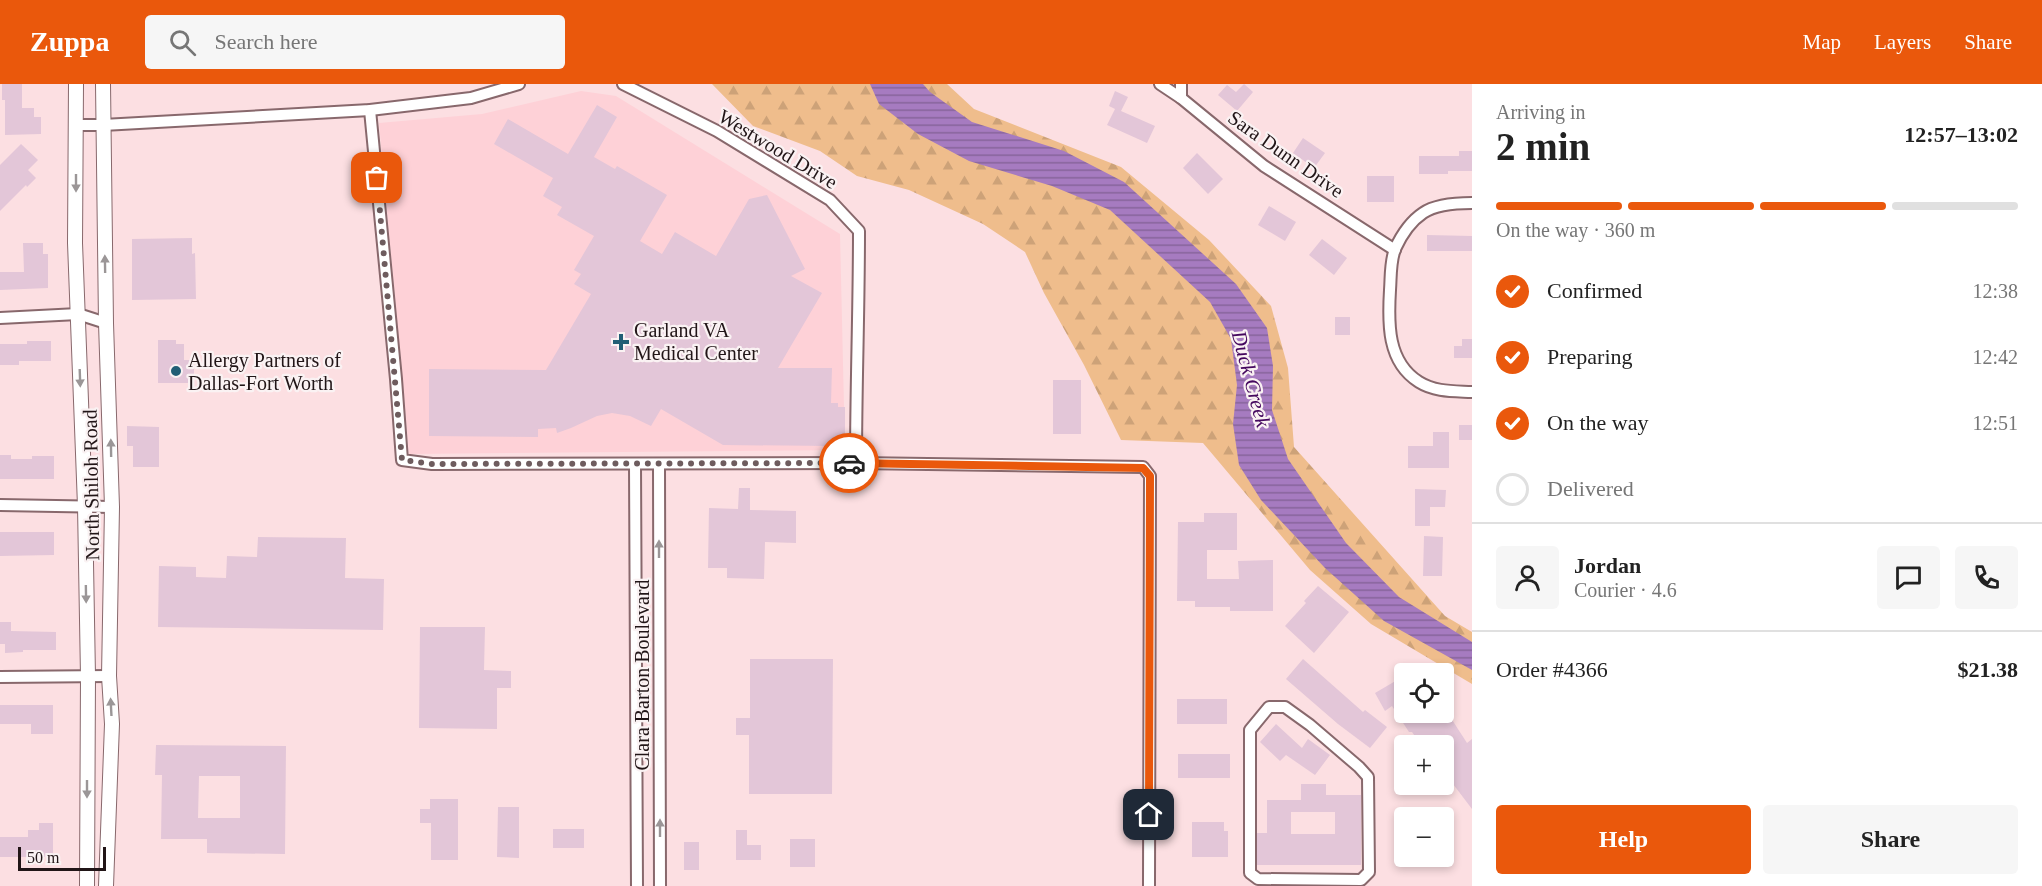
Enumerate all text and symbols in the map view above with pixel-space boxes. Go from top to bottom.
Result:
search box [145,15,565,69]
text: Zuppa [30,26,109,57]
icon: search [166,26,199,59]
text: Search here [214,29,318,54]
text: Map [1803,30,1841,54]
text: Layers [1874,30,1931,54]
text: Share [1964,30,2012,54]
text: Arriving in [1496,101,1585,123]
street label: Westwood Drive [715,105,841,193]
street label: Sara Dunn Drive [1224,106,1348,202]
text: 12:57–13:02 [1904,122,2018,147]
text: 2 min [1496,125,1590,168]
pin [351,152,402,203]
icon: bag [360,161,393,194]
one-way arrow [71,174,81,193]
text: On the way · 360 m [1496,219,1655,241]
one-way arrow [100,255,110,274]
icon: check [1496,275,1529,308]
text: Confirmed [1547,278,1642,303]
text: 12:38 [1972,280,2018,302]
place label: Garland VA Medical Center [634,319,758,364]
water label: Duck Creek [1226,327,1276,431]
marker: Garland VA Medical Center [612,333,630,351]
icon: check [1496,341,1529,374]
text: Preparing [1547,344,1633,369]
text: 12:42 [1972,346,2018,368]
place label: Allergy Partners of Dallas-Fort Worth [188,349,341,394]
marker: Allergy Partners of Dallas-Fort Worth [169,364,183,378]
one-way arrow [75,368,85,387]
icon: check [1496,407,1529,440]
street label: North Shiloh Road [79,409,103,561]
text: On the way [1547,410,1648,435]
text: 12:51 [1972,412,2018,434]
courier [819,433,879,493]
one-way arrow [106,439,116,458]
icon: car [833,447,866,480]
text: Delivered [1547,476,1634,501]
one-way arrow [654,539,664,558]
button: person [1496,546,1559,609]
button: chat [1877,546,1940,609]
button: phone [1955,546,2018,609]
text: Jordan [1574,553,1641,578]
street label: Clara Barton Boulevard [631,579,653,771]
text: Courier · 4.6 [1574,579,1677,601]
one-way arrow [82,584,91,603]
text: Order #4366 [1496,657,1608,682]
text: $21.38 [1958,657,2018,682]
map controls [1394,663,1454,867]
button: locate [1394,663,1454,723]
one-way arrow [106,697,115,716]
button: + [1394,735,1454,795]
one-way arrow [82,779,92,798]
pin [1123,789,1174,840]
icon: home [1132,798,1165,831]
button: Help [1496,805,1751,874]
button: Share [1763,805,2018,874]
button: − [1394,807,1454,867]
one-way arrow [655,818,665,837]
scale bar [18,844,106,872]
text: 50 m [27,849,59,866]

